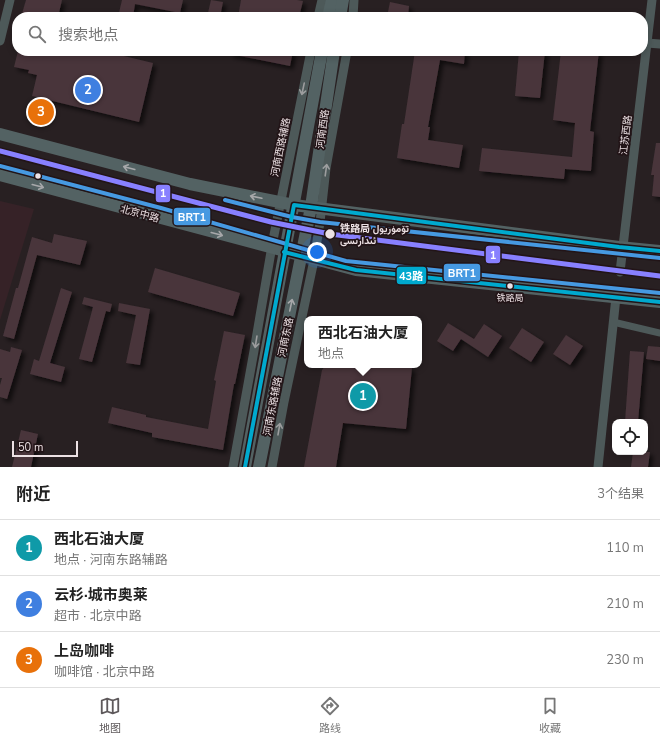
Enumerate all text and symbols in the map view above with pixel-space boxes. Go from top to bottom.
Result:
search box [12,12,648,56]
icon: search [26,23,48,45]
text: 搜索地点 [58,25,118,45]
pin: 2 [75,75,101,105]
one-way arrow [299,82,307,95]
pin: 3 [28,97,54,127]
street label: 河南西路 [313,108,333,150]
street label: 江苏西路 [617,114,635,156]
street label: 河南西路辅路 [268,116,294,178]
one-way arrow [123,163,136,171]
one-way arrow [322,163,330,176]
unlabelled marker [33,171,43,181]
one-way arrow [31,182,44,190]
line badge: 1 [155,184,171,203]
text: 1 [160,186,166,201]
one-way arrow [250,193,263,201]
street label: 北京中路 [119,202,161,226]
line badge: BRT1 [173,207,211,226]
text: BRT1 [178,210,206,225]
place label: 铁路局 تۆمۈريول ئىدارىسى [340,222,409,248]
marker: 铁路局 تۆمۈريول ئىدارىسى [323,227,337,241]
one-way arrow [211,231,224,238]
your location [307,242,327,262]
line badge: 1 [485,245,501,264]
text: 1 [490,248,496,263]
line badge: BRT1 [443,263,481,282]
line badge: 43路 [396,266,427,285]
text: BRT1 [448,266,476,281]
text: 43路 [399,269,424,284]
marker: 铁路局 [505,281,515,291]
place label: 铁路局 [496,292,524,304]
one-way arrow [288,299,296,312]
street label: 河南东路 [275,316,297,358]
popup [304,316,422,368]
text: 西北石油大厦 [318,323,408,343]
one-way arrow [252,335,260,348]
text: 地点 [318,345,344,363]
street label: 河南东路辅路 [260,375,286,437]
pin: 1 [350,381,376,411]
map controls [612,419,648,455]
button: locate [612,419,648,455]
one-way arrow [275,423,283,436]
scale bar [12,439,78,458]
text: 50 m [18,440,43,455]
text: 附近 [16,483,50,506]
text: 3个结果 [597,485,644,503]
text: 西北石油大厦 [54,529,144,549]
text: 1 [25,539,33,557]
text: 110 m [606,539,644,557]
text: 地点 · 河南东路辅路 [54,551,168,569]
text: 云杉·城市奥莱 [54,585,148,605]
text: 2 [25,595,33,613]
text: 210 m [606,595,644,613]
text: 超市 · 北京中路 [54,607,142,625]
text: 上岛咖啡 [54,641,114,661]
text: 3 [25,651,33,669]
text: 230 m [606,651,644,669]
text: 咖啡馆 · 北京中路 [54,663,155,681]
tab: 地图 [99,695,121,736]
tab: 路线 [319,695,341,736]
tab: 收藏 [539,695,561,736]

